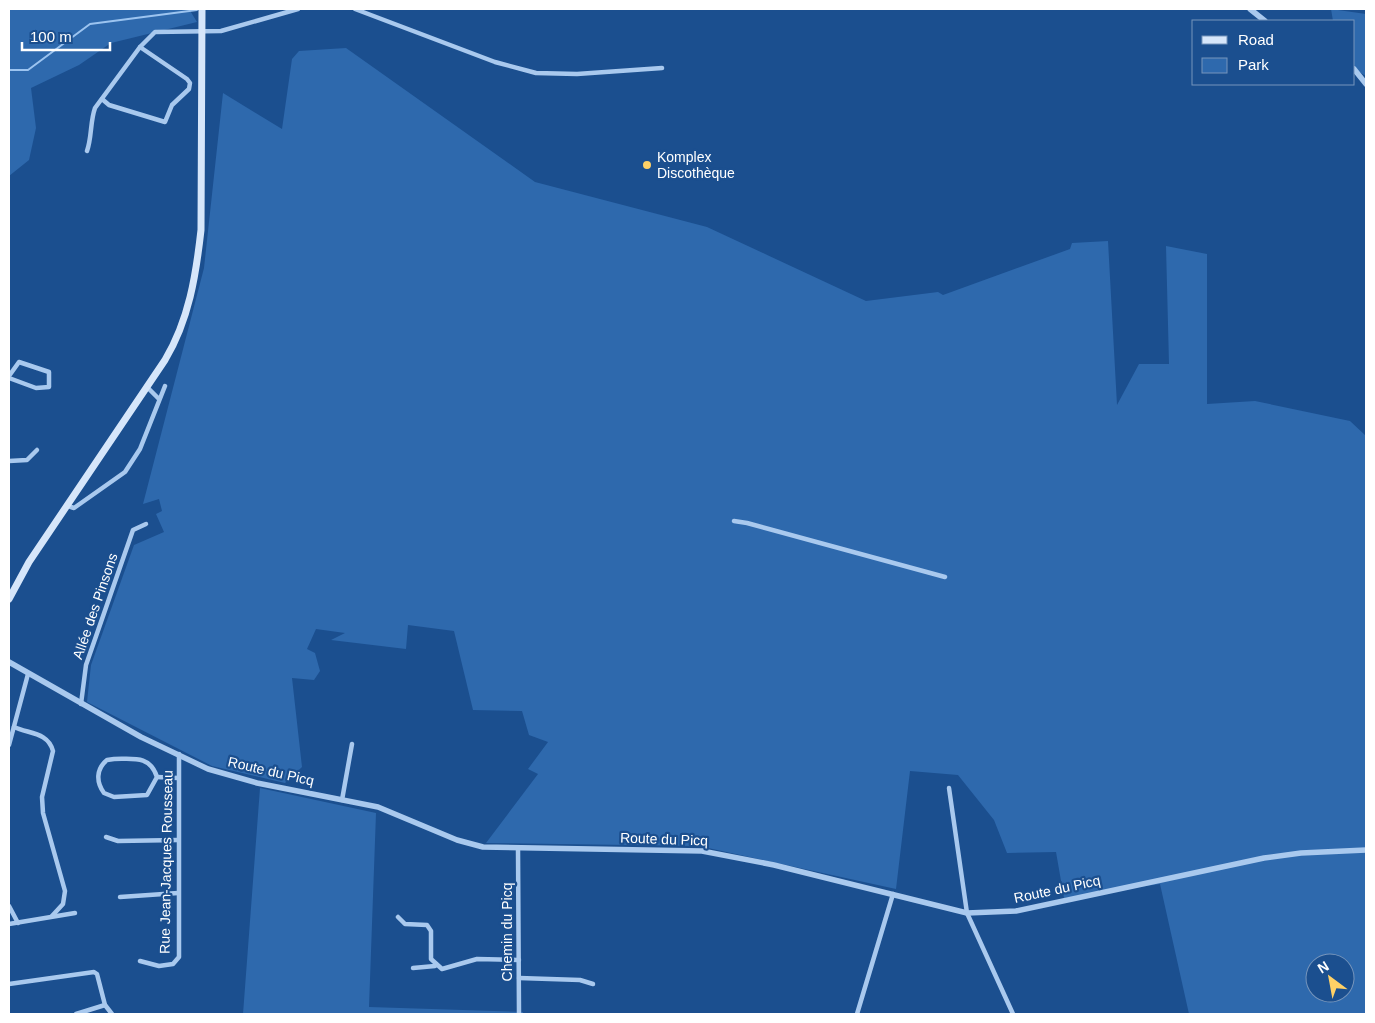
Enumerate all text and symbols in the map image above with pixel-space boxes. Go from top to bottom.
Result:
scale bar [22,20,110,52]
legend [1192,20,1355,85]
text: 100 m [30,28,72,45]
text: Road [1238,31,1274,48]
text: Park [1238,56,1269,73]
place label: Komplex Discothèque [657,149,735,181]
marker: Komplex Discothèque [641,159,653,171]
street label: Allée des Pinsons [69,551,121,661]
street label: Route du Picq [226,753,316,789]
street label: Rue Jean-Jacques Rousseau [156,770,176,954]
street label: Route du Picq [620,829,708,849]
street label: Route du Picq [1012,872,1102,906]
street label: Chemin du Picq [499,883,515,981]
north arrow [1305,953,1355,1003]
text: N [1315,958,1332,976]

